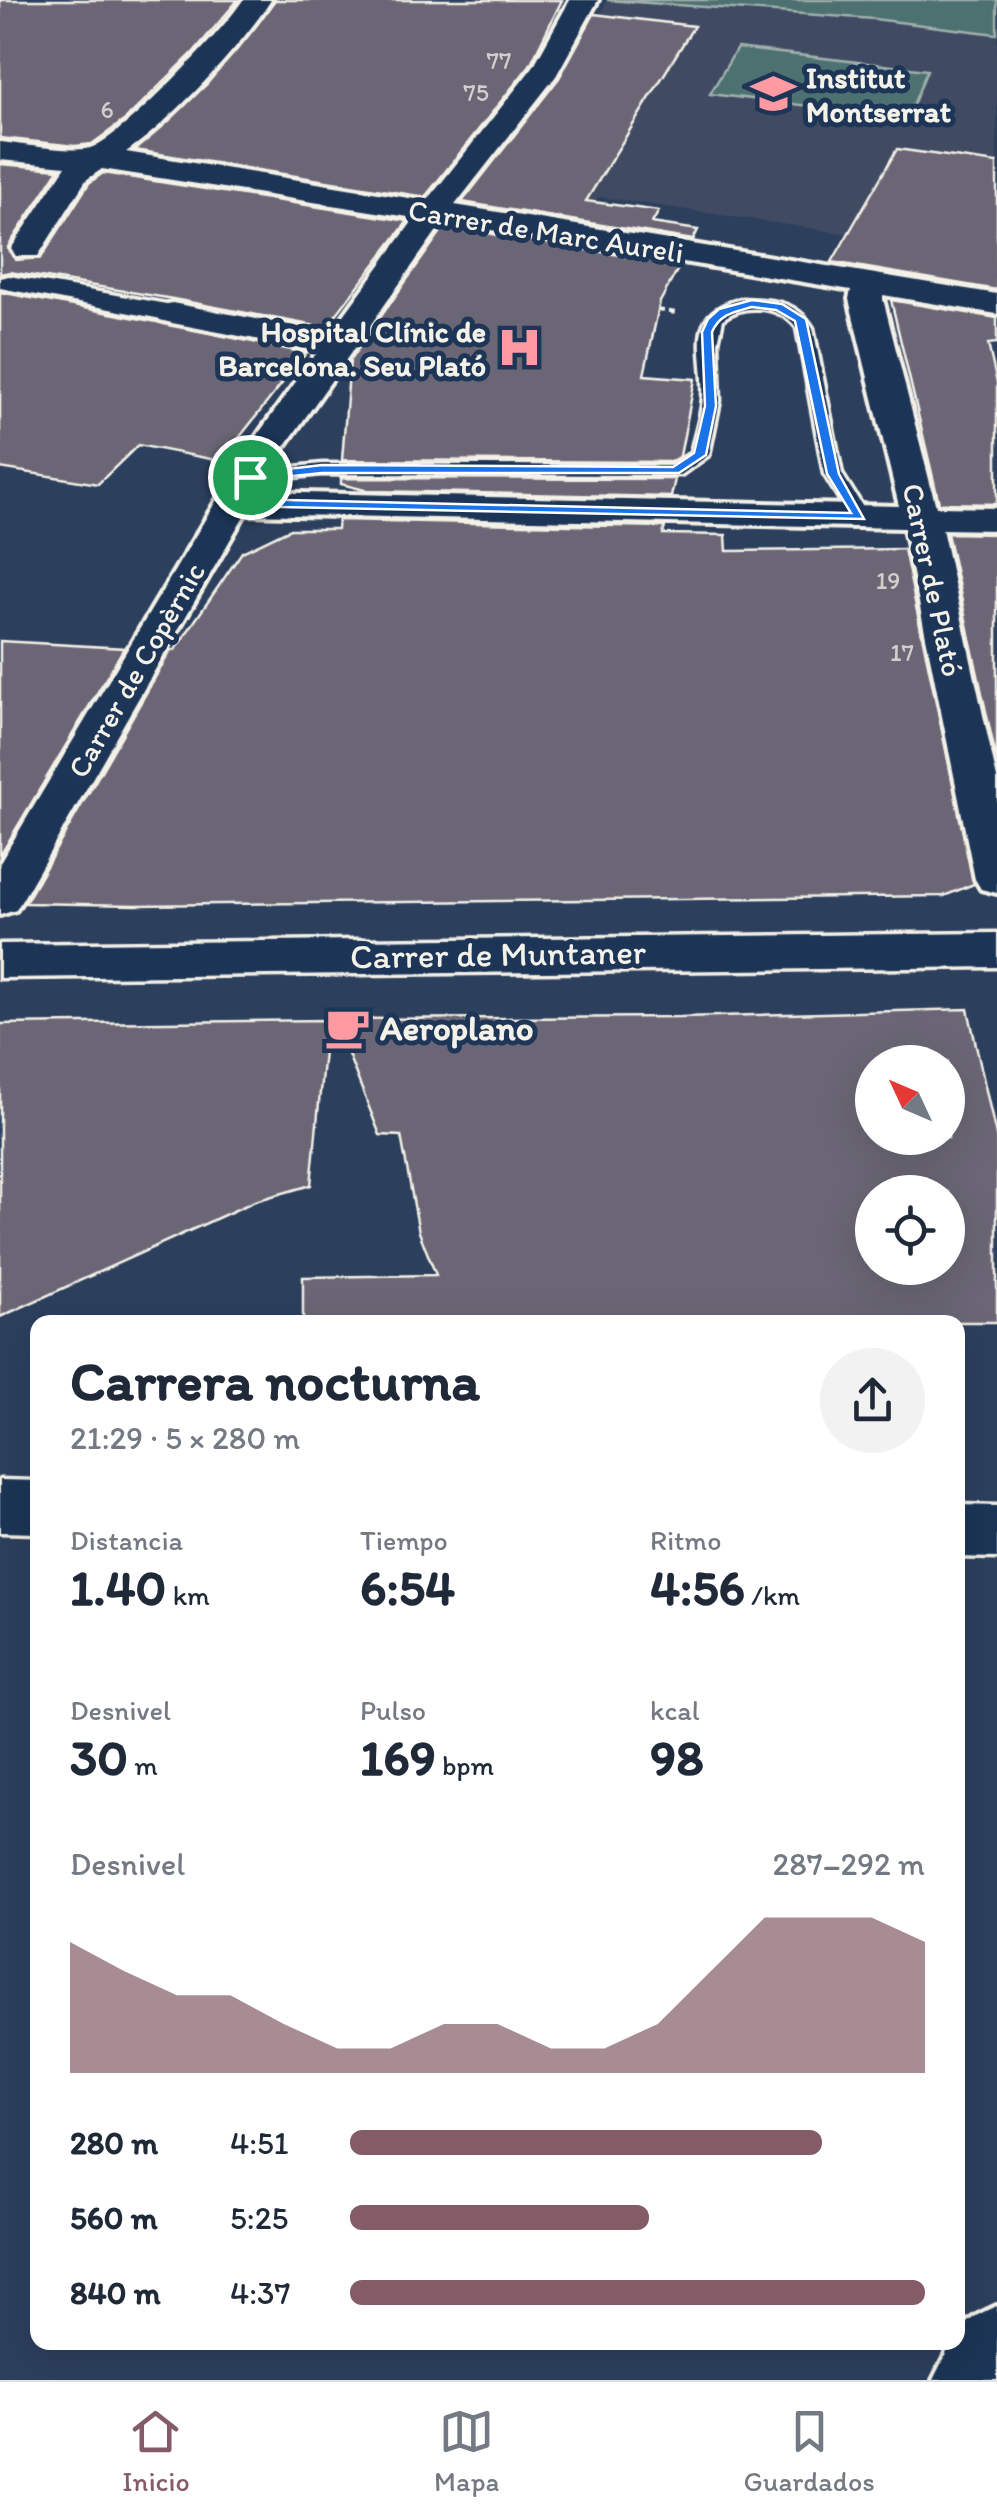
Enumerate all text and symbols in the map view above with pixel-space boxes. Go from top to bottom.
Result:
house number: 77 [487,45,511,75]
place label: Institut Montserrat [806,59,951,130]
school or university icon: Institut Montserrat [749,70,797,118]
house number: 75 [463,77,489,107]
house number: 6 [100,94,114,124]
street label: Carrer de Marc Aureli [406,191,686,271]
place label: Hospital Clínic de Barcelona. Seu Plató [218,313,486,384]
hospital icon: Hospital Clínic de Barcelona. Seu Plató [495,324,543,372]
pin [208,435,293,520]
icon: arrive [223,450,278,505]
street label: Carrer de Plató [894,480,972,680]
street label: Carrer de Copèrnic [59,556,213,784]
house number: 19 [876,565,900,595]
house number: 17 [890,637,914,667]
street label: Carrer de Muntaner [350,930,646,978]
cafe icon: Aeroplano [323,1004,371,1052]
place label: Aeroplano [380,1007,534,1049]
north arrow [855,1045,965,1155]
map controls [855,1045,965,1285]
button: locate [855,1175,965,1285]
text: Carrera nocturna [70,1348,480,1414]
button: share [820,1348,925,1453]
text: 21:29 · 5 × 280 m [70,1419,300,1457]
text: Distancia [70,1523,183,1557]
text: Tiempo [360,1523,448,1557]
text: Ritmo [650,1523,721,1557]
text: 1.40 [70,1557,166,1618]
text: 6:54 [360,1557,455,1618]
text: 4:56 [650,1557,745,1618]
text: km [166,1578,210,1612]
text: /km [745,1578,800,1612]
text: Desnivel [70,1693,171,1727]
text: Pulso [360,1693,426,1727]
text: kcal [650,1693,700,1727]
text: 30 [70,1727,128,1788]
text: 169 [360,1727,436,1788]
text: 98 [650,1727,704,1788]
text: m [128,1748,158,1782]
text: bpm [436,1748,494,1782]
text: Desnivel [70,1845,185,1883]
text: 287–292 m [772,1845,925,1883]
text: 280 m [70,2124,158,2162]
text: 4:51 [230,2124,289,2162]
text: 560 m [70,2199,158,2237]
text: 5:25 [230,2199,288,2237]
text: 840 m [70,2274,161,2312]
text: 4:37 [230,2274,290,2312]
tab: Inicio [122,2404,190,2498]
tab: Mapa [434,2404,499,2498]
tab: Guardados [744,2404,875,2498]

